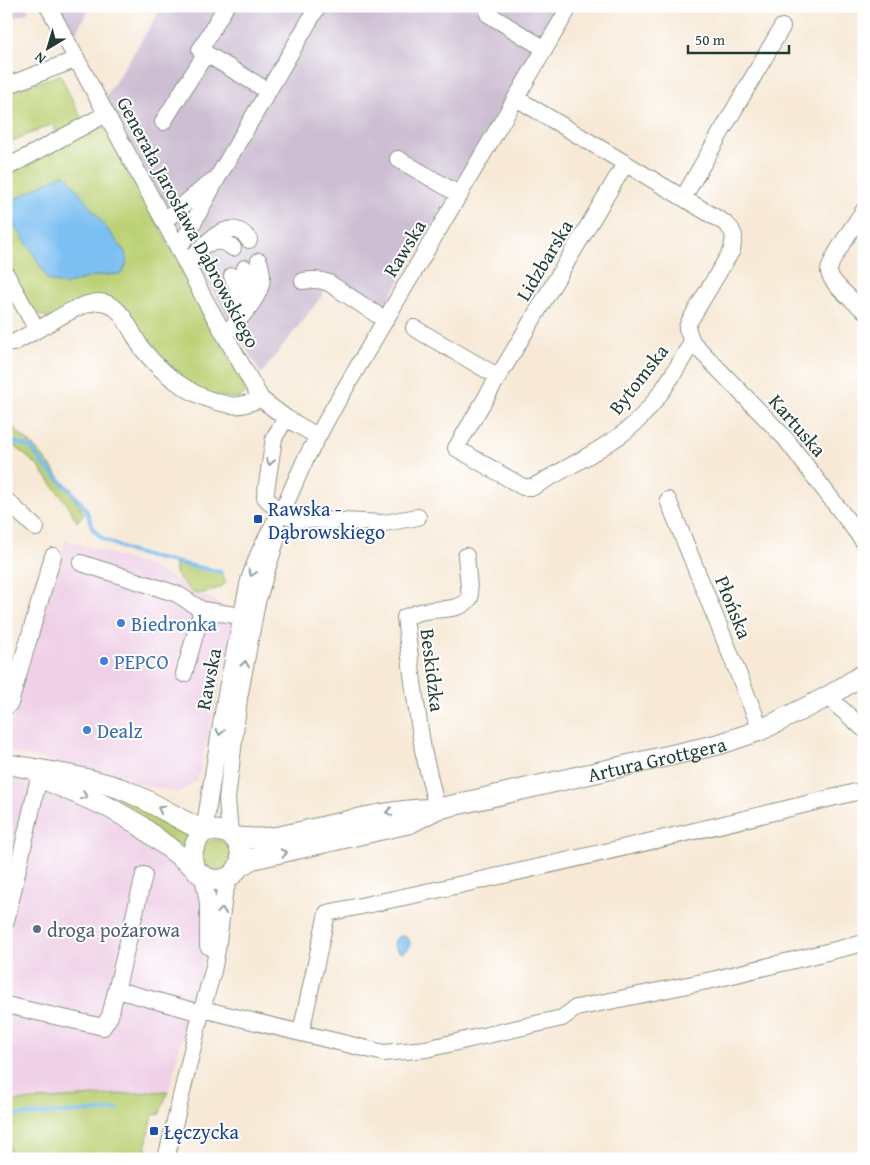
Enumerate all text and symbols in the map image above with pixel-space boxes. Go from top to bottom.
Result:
north arrow [22,22,72,72]
scale bar [688,22,789,54]
text: 50 m [695,29,726,50]
text: N [30,47,50,69]
street label: Generała Jarosława Dąbrowskiego [110,91,268,353]
street label: Rawska [375,213,433,282]
street label: Lidzbarska [508,213,580,306]
street label: Bytomska [601,337,675,420]
street label: Kartuska [762,387,834,463]
one-way arrow [265,459,276,467]
place label: Rawska - Dąbrowskiego [268,494,385,546]
marker: Rawska - Dąbrowskiego [252,513,264,525]
one-way arrow [248,568,258,577]
street label: Płońska [708,571,760,643]
place label: Biedronka [131,609,218,638]
marker: Biedronka [115,617,127,629]
street label: Beskidzka [414,627,453,714]
street label: Rawska [188,645,228,712]
place label: PEPCO [114,647,169,676]
marker: PEPCO [98,655,110,667]
one-way arrow [239,659,250,667]
place label: Dealz [97,716,143,745]
marker: Dealz [81,724,93,736]
one-way arrow [215,728,225,736]
street label: Artura Grottgera [584,728,730,789]
one-way arrow [79,789,88,800]
one-way arrow [157,805,166,815]
one-way arrow [384,807,393,817]
one-way arrow [279,848,288,859]
one-way arrow [216,907,227,915]
place label: droga pożarowa [47,915,181,944]
marker: droga pożarowa [31,923,43,935]
place label: Łęczycka [164,1117,239,1146]
marker: Łęczycka [148,1125,160,1137]

